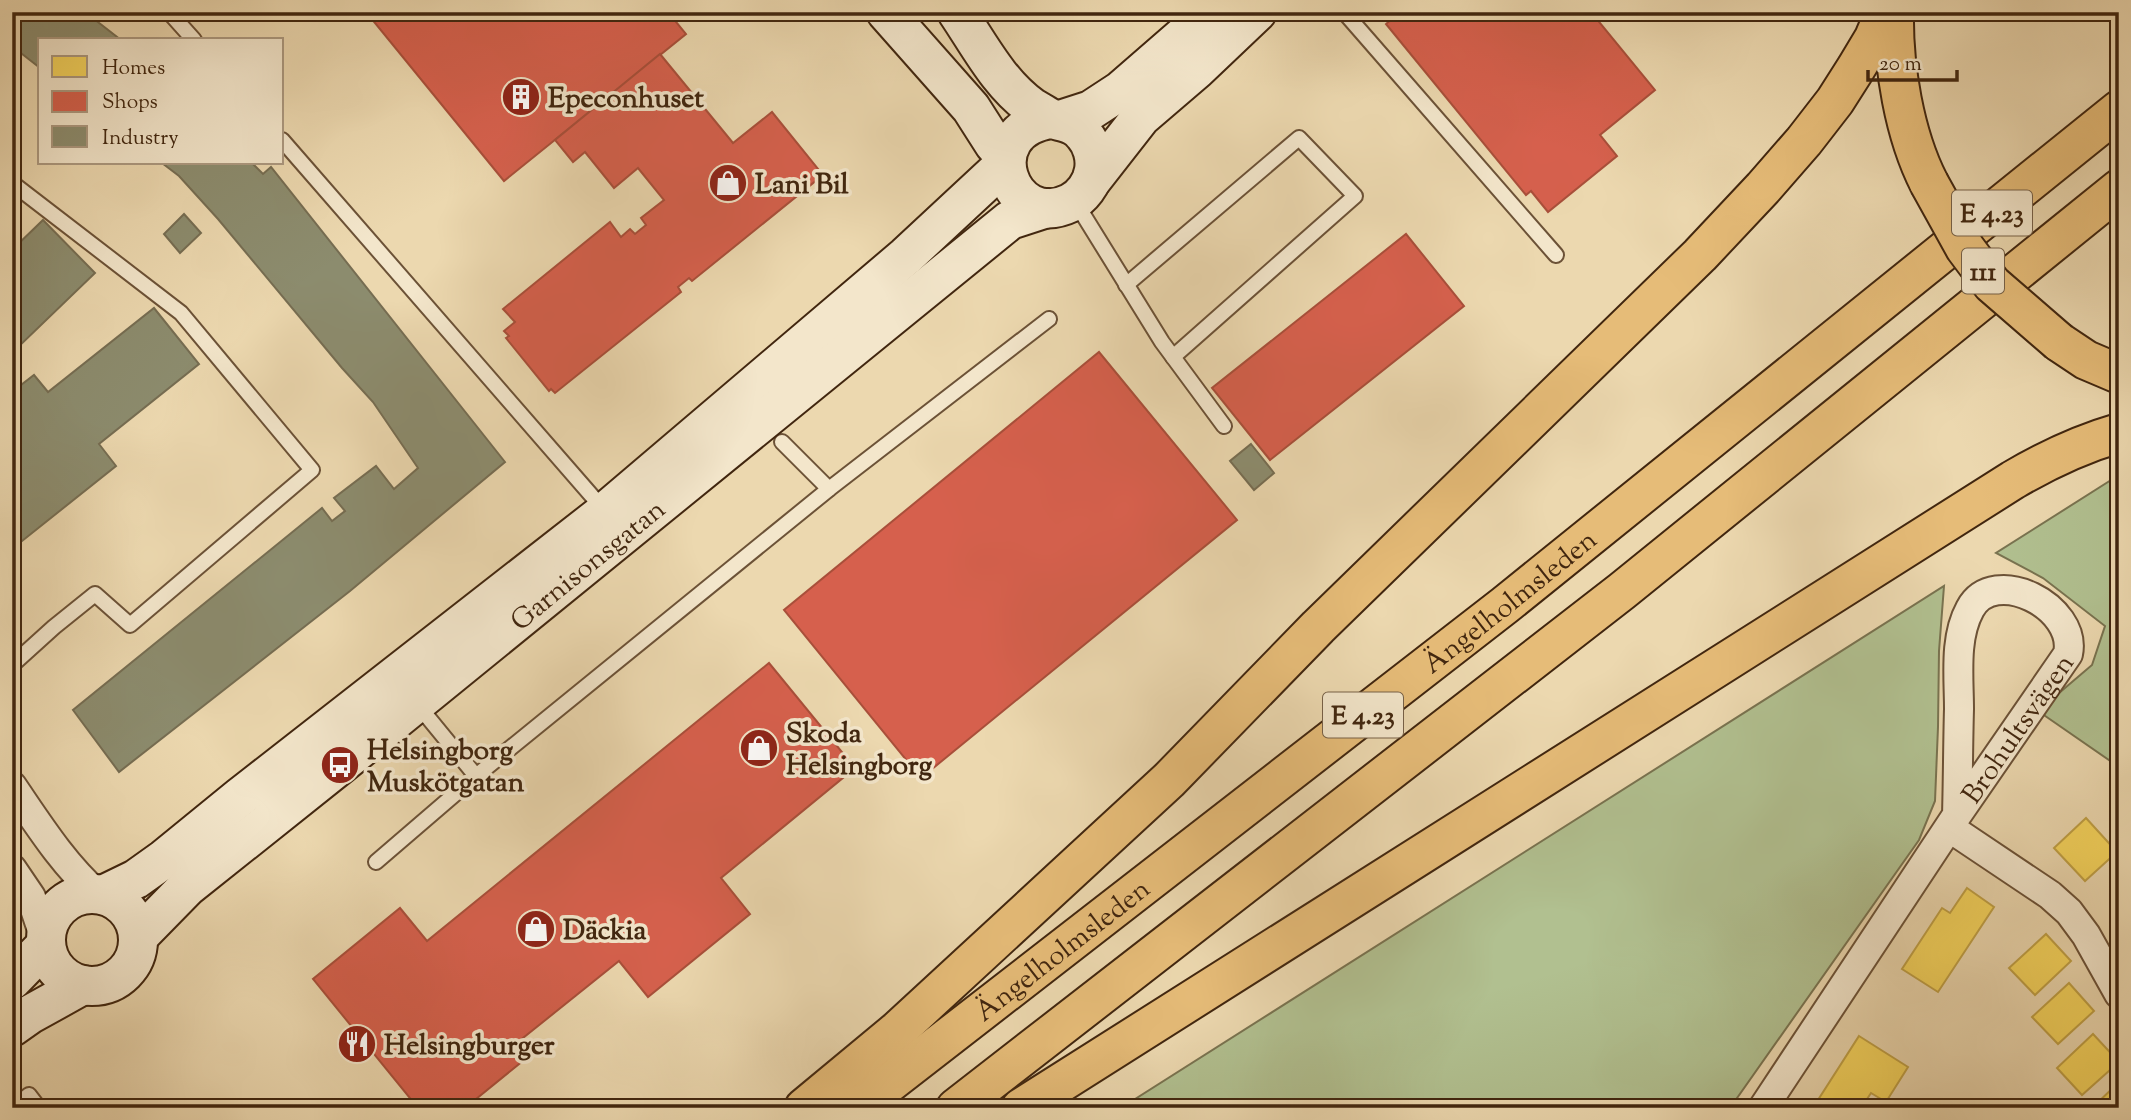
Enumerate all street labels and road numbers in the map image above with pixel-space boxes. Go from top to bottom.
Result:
road number: E 4.23 [1952,190,2032,235]
road number: 111 [1962,248,2004,294]
street label: Garnisonsgatan [503,491,675,642]
street label: Ängelholmsleden [1415,522,1607,685]
street label: Brohultsvägen [1954,647,2085,813]
road number: E 4.23 [1323,692,1403,737]
street label: Ängelholmsleden [967,871,1160,1032]

